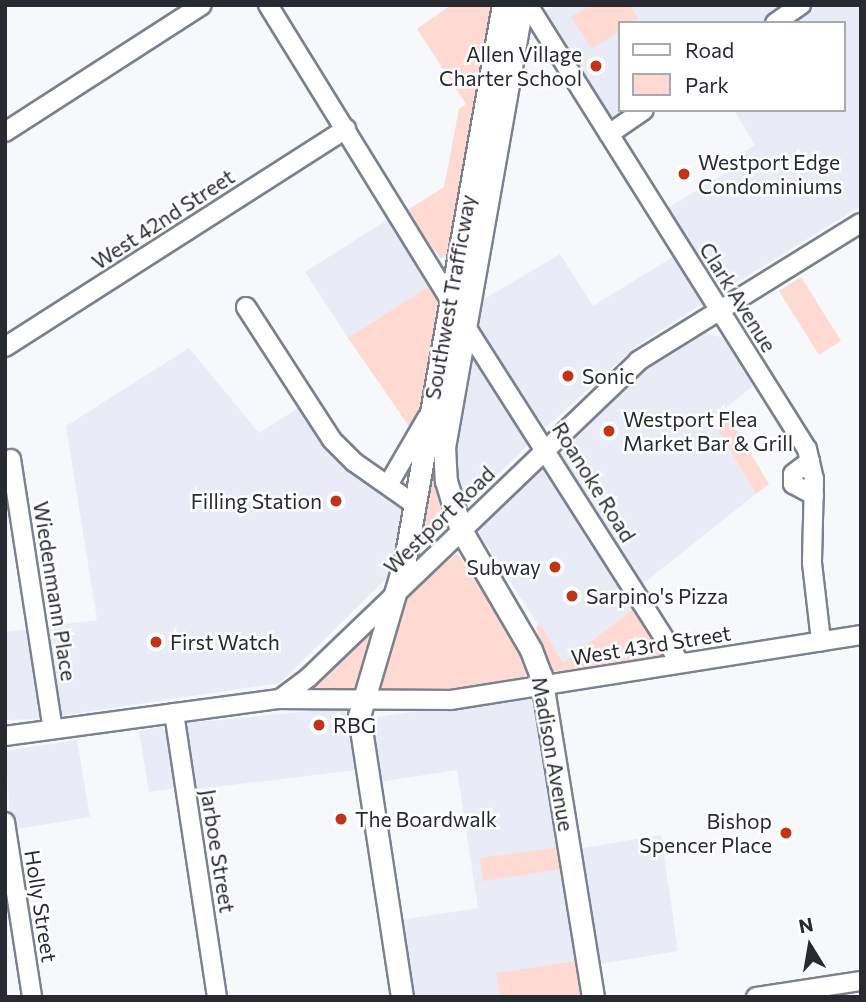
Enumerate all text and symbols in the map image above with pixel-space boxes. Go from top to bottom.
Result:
legend [618,21,845,112]
text: Road [685,37,734,62]
place label: Allen Village Charter School [439,41,582,91]
marker: Allen Village Charter School [588,58,604,74]
text: Park [685,72,729,97]
place label: Westport Edge Condominiums [698,149,842,199]
street label: West 42nd Street [87,164,239,274]
marker: Westport Edge Condominiums [676,166,692,182]
street label: Southwest Trafficway [420,193,480,401]
street label: Clark Avenue [694,238,782,356]
place label: Sonic [582,363,635,389]
marker: Sonic [560,368,576,384]
place label: Westport Flea Market Bar & Grill [623,406,793,456]
street label: Roanoke Road [547,417,641,547]
marker: Westport Flea Market Bar & Grill [601,423,617,439]
street label: Westport Road [378,461,500,579]
place label: Filling Station [191,488,322,514]
marker: Filling Station [328,493,344,509]
street label: Wiedenmann Place [28,499,82,683]
place label: Subway [467,554,541,580]
marker: Subway [547,559,563,575]
place label: Sarpino's Pizza [586,583,728,609]
marker: Sarpino's Pizza [564,588,580,604]
street label: West 43rd Street [569,620,733,670]
place label: First Watch [170,629,280,655]
marker: First Watch [148,634,164,650]
street label: Madison Avenue [527,675,579,833]
place label: RBG [333,712,376,738]
marker: RBG [311,717,327,733]
street label: Jarboe Street [196,787,240,915]
place label: The Boardwalk [355,806,497,832]
place label: Bishop Spencer Place [639,808,772,858]
marker: The Boardwalk [333,811,349,827]
marker: Bishop Spencer Place [778,825,794,841]
street label: Holly Street [20,848,62,964]
north arrow [775,911,845,981]
text: N [797,912,815,938]

